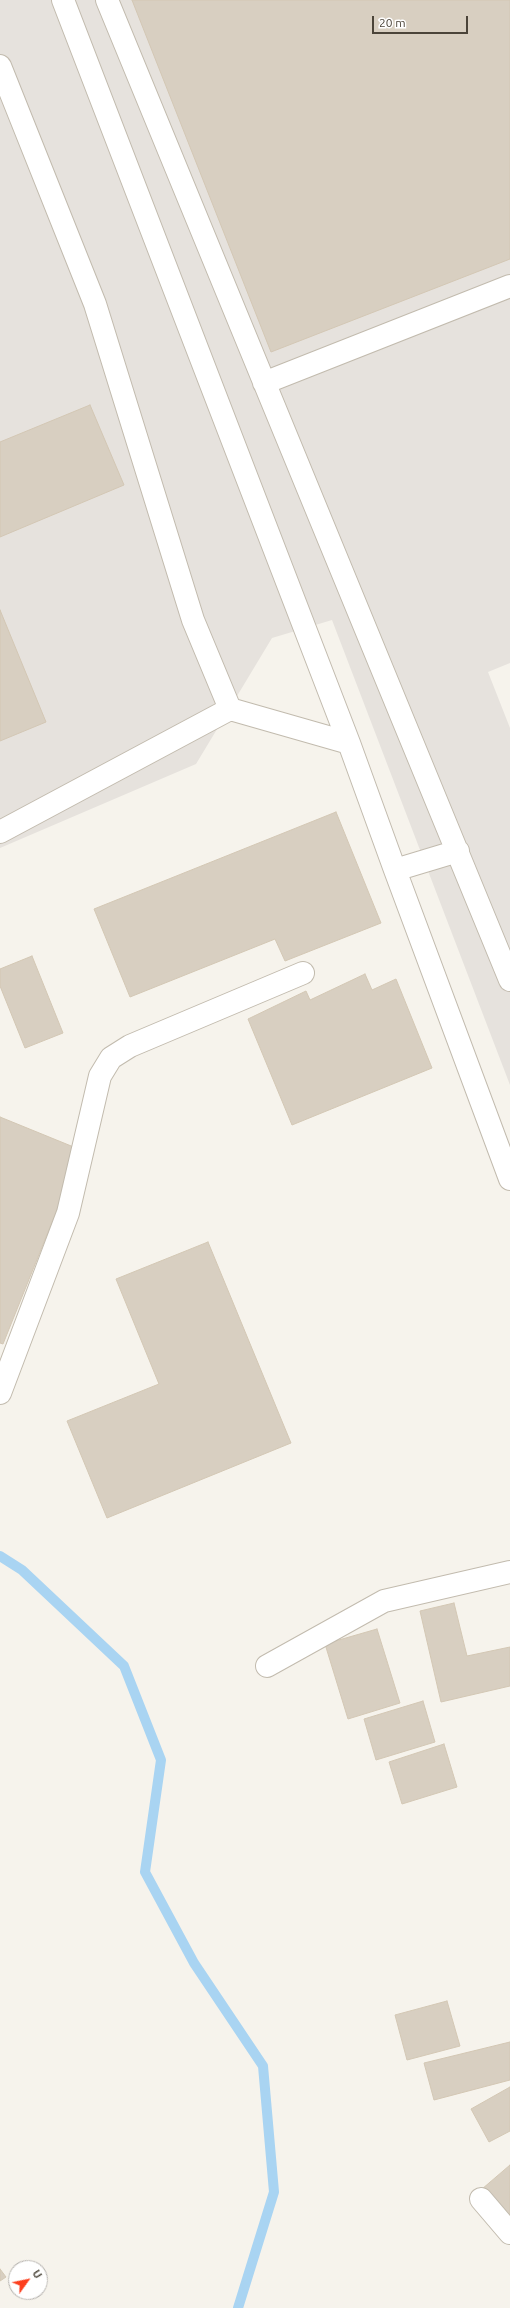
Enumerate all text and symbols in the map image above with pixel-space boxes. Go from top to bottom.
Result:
scale bar [374,8,470,34]
text: 20 m [379,16,406,29]
north arrow [8,2260,48,2300]
text: U [30,2268,44,2281]

